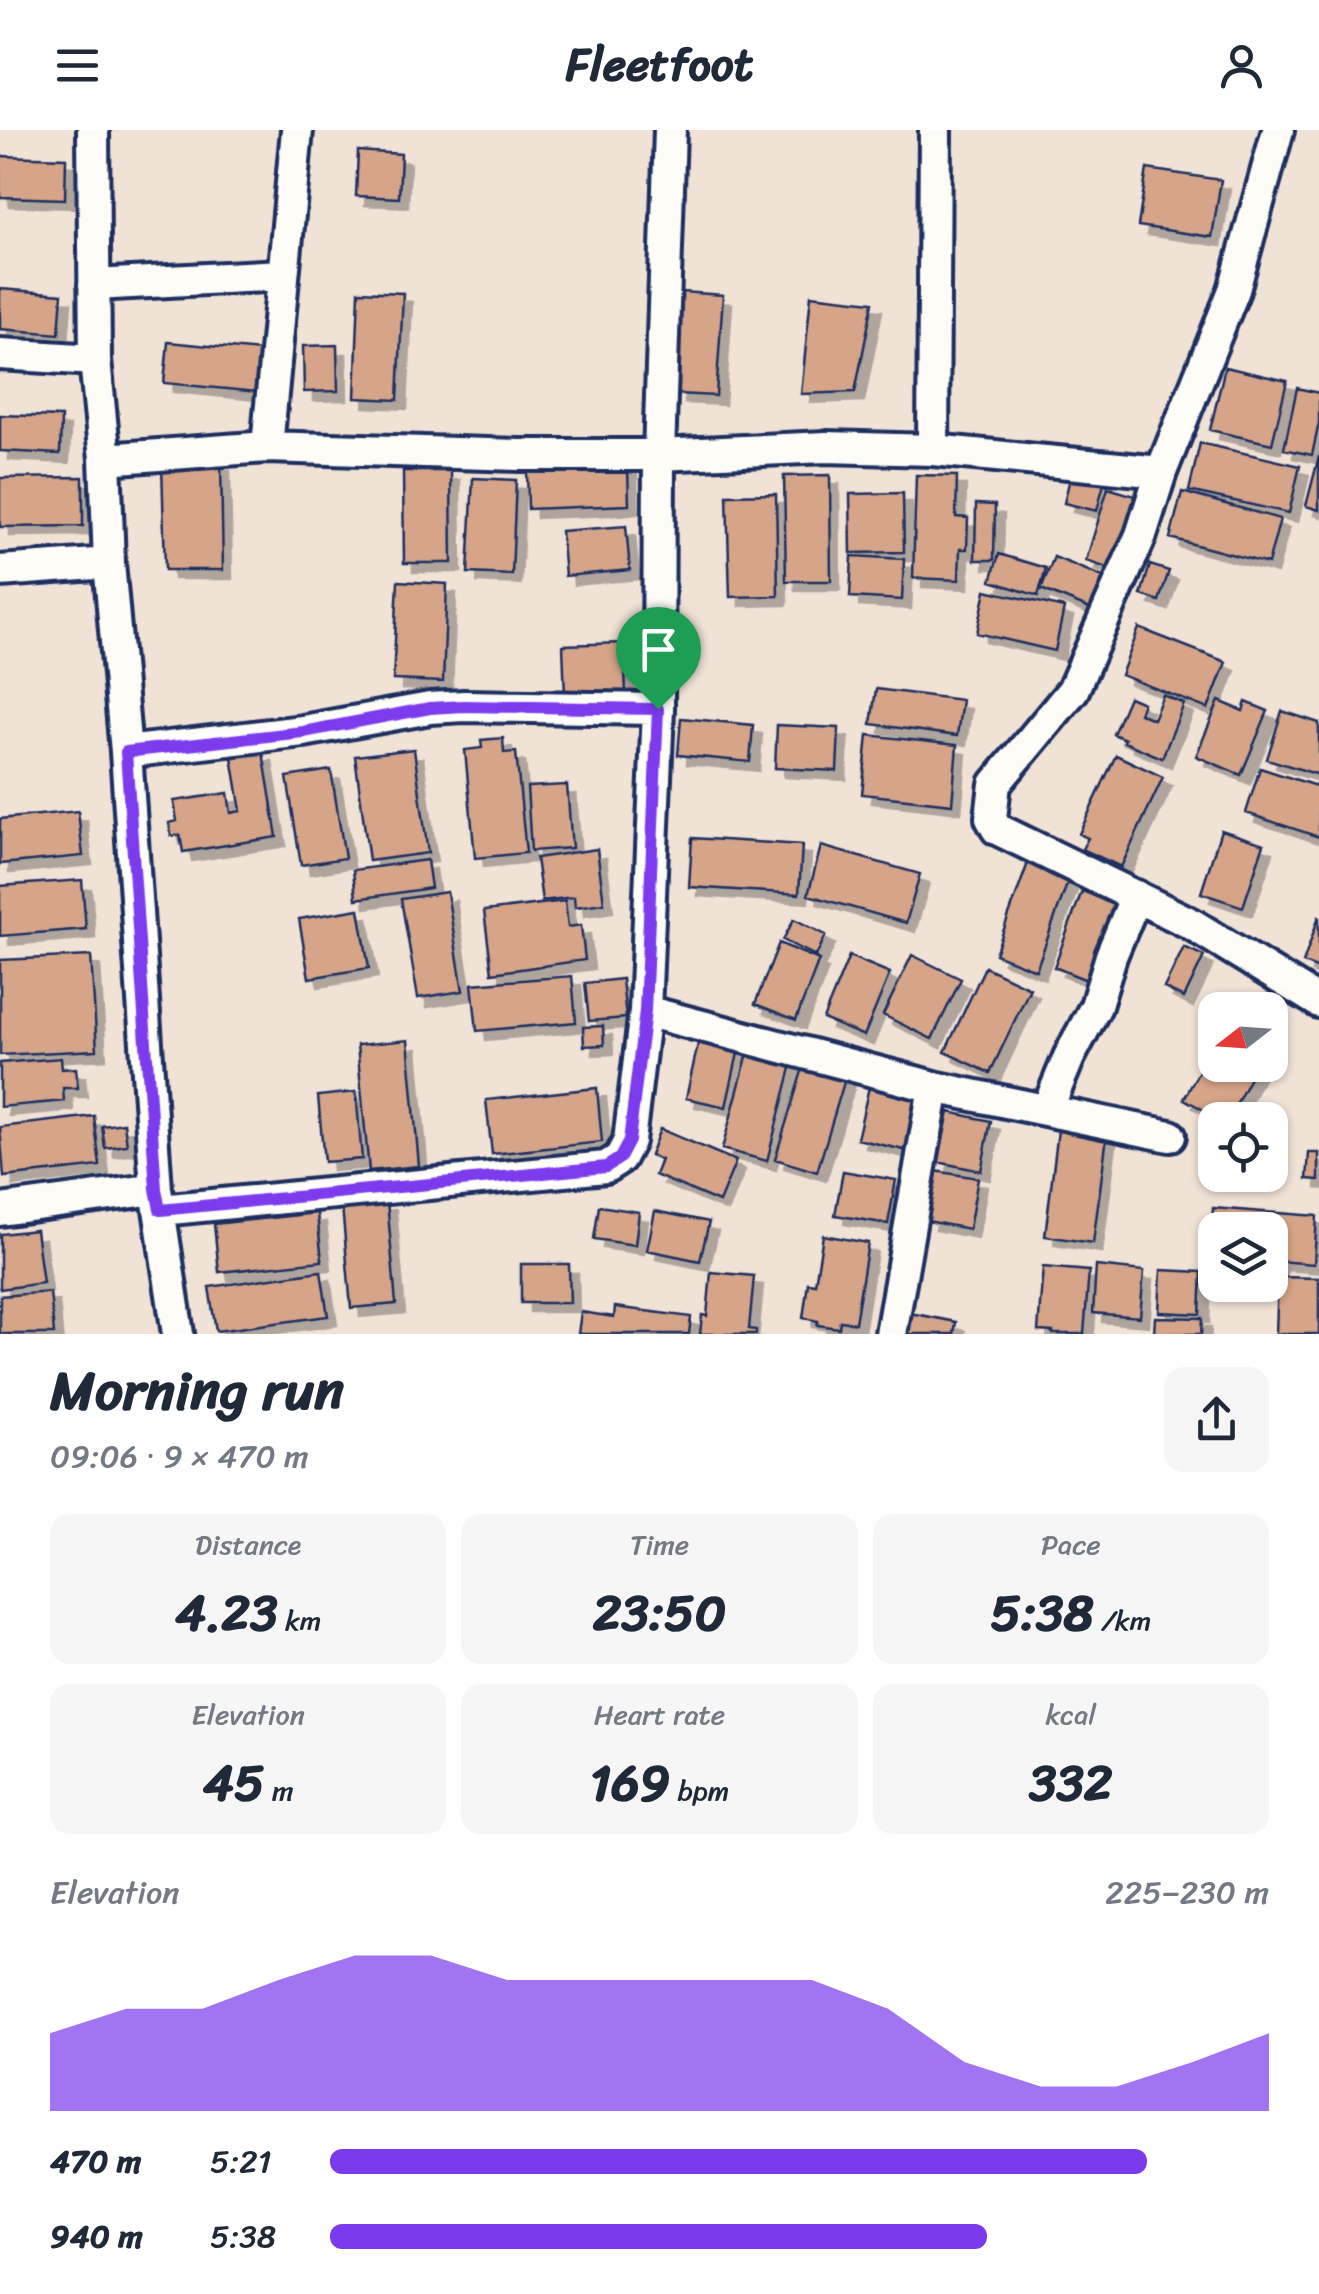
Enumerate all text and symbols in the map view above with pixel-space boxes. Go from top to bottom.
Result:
text: Fleetfoot [566,25,753,105]
icon: menu [50,38,105,93]
icon: person [1214,38,1269,93]
pin [616,607,701,710]
icon: arrive [631,622,686,677]
north arrow [1198,992,1288,1082]
map controls [1198,992,1288,1302]
button: locate [1198,1102,1288,1192]
button: layers [1198,1212,1288,1302]
text: Morning run [50,1342,344,1439]
button: share [1164,1367,1269,1472]
text: 09:06 · 9 × 470 m [50,1428,309,1485]
text: Distance [195,1520,301,1569]
text: Time [630,1520,689,1569]
text: Pace [1041,1520,1101,1569]
text: 4.23 [175,1569,278,1658]
text: 23:50 [593,1569,726,1658]
text: 5:38 [990,1569,1094,1658]
text: km [278,1596,321,1645]
text: /km [1094,1596,1151,1645]
text: Elevation [192,1690,305,1739]
text: Heart rate [594,1690,725,1739]
text: kcal [1045,1690,1096,1739]
text: 45 [203,1739,265,1828]
text: 169 [590,1739,670,1828]
text: 332 [1029,1739,1113,1828]
text: m [265,1766,293,1815]
text: bpm [670,1766,729,1815]
text: Elevation [50,1864,180,1921]
text: 225–230 m [1105,1864,1269,1921]
text: 470 m [50,2133,141,2190]
text: 5:21 [210,2133,271,2190]
text: 940 m [50,2208,143,2265]
text: 5:38 [210,2208,276,2265]

